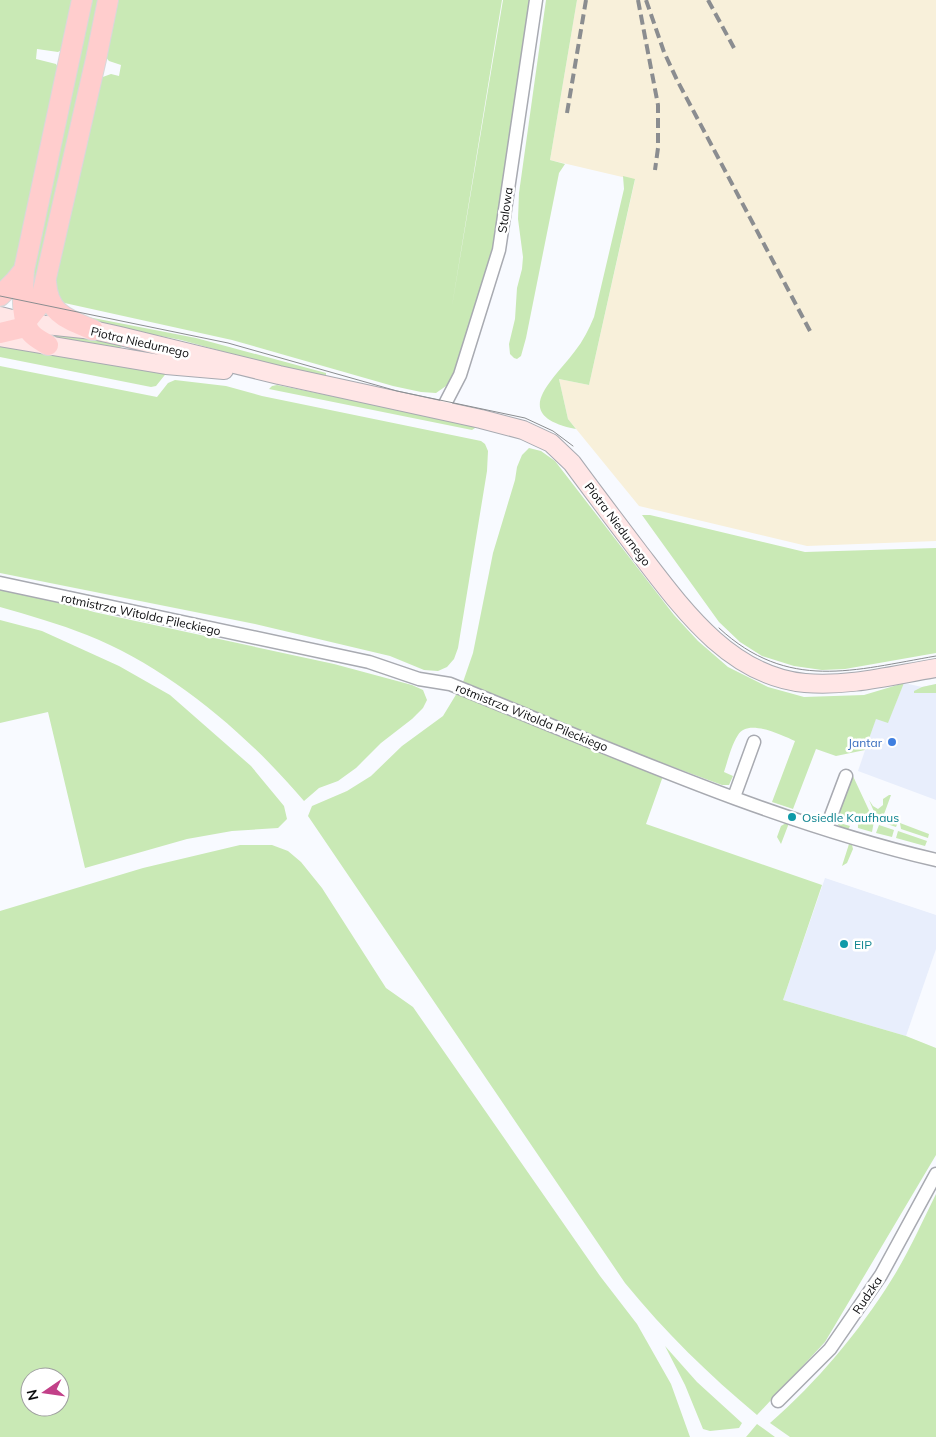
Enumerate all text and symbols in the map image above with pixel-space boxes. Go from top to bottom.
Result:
street label: Stalowa [494,186,516,234]
street label: Piotra Niedurnego [89,323,191,361]
street label: Piotra Niedurnego [582,479,654,569]
street label: rotmistrza Witolda Pileckiego [60,590,222,638]
street label: rotmistrza Witolda Pileckiego [454,680,610,755]
place label: Jantar [848,735,883,750]
marker: Jantar [886,736,898,748]
place label: Osiedle Kaufhaus [802,810,899,825]
marker: Osiedle Kaufhaus [786,811,798,823]
place label: EIP [854,937,872,952]
marker: EIP [838,938,850,950]
street label: Rudzka [849,1273,885,1317]
north arrow [20,1367,70,1417]
text: N [22,1388,42,1402]

